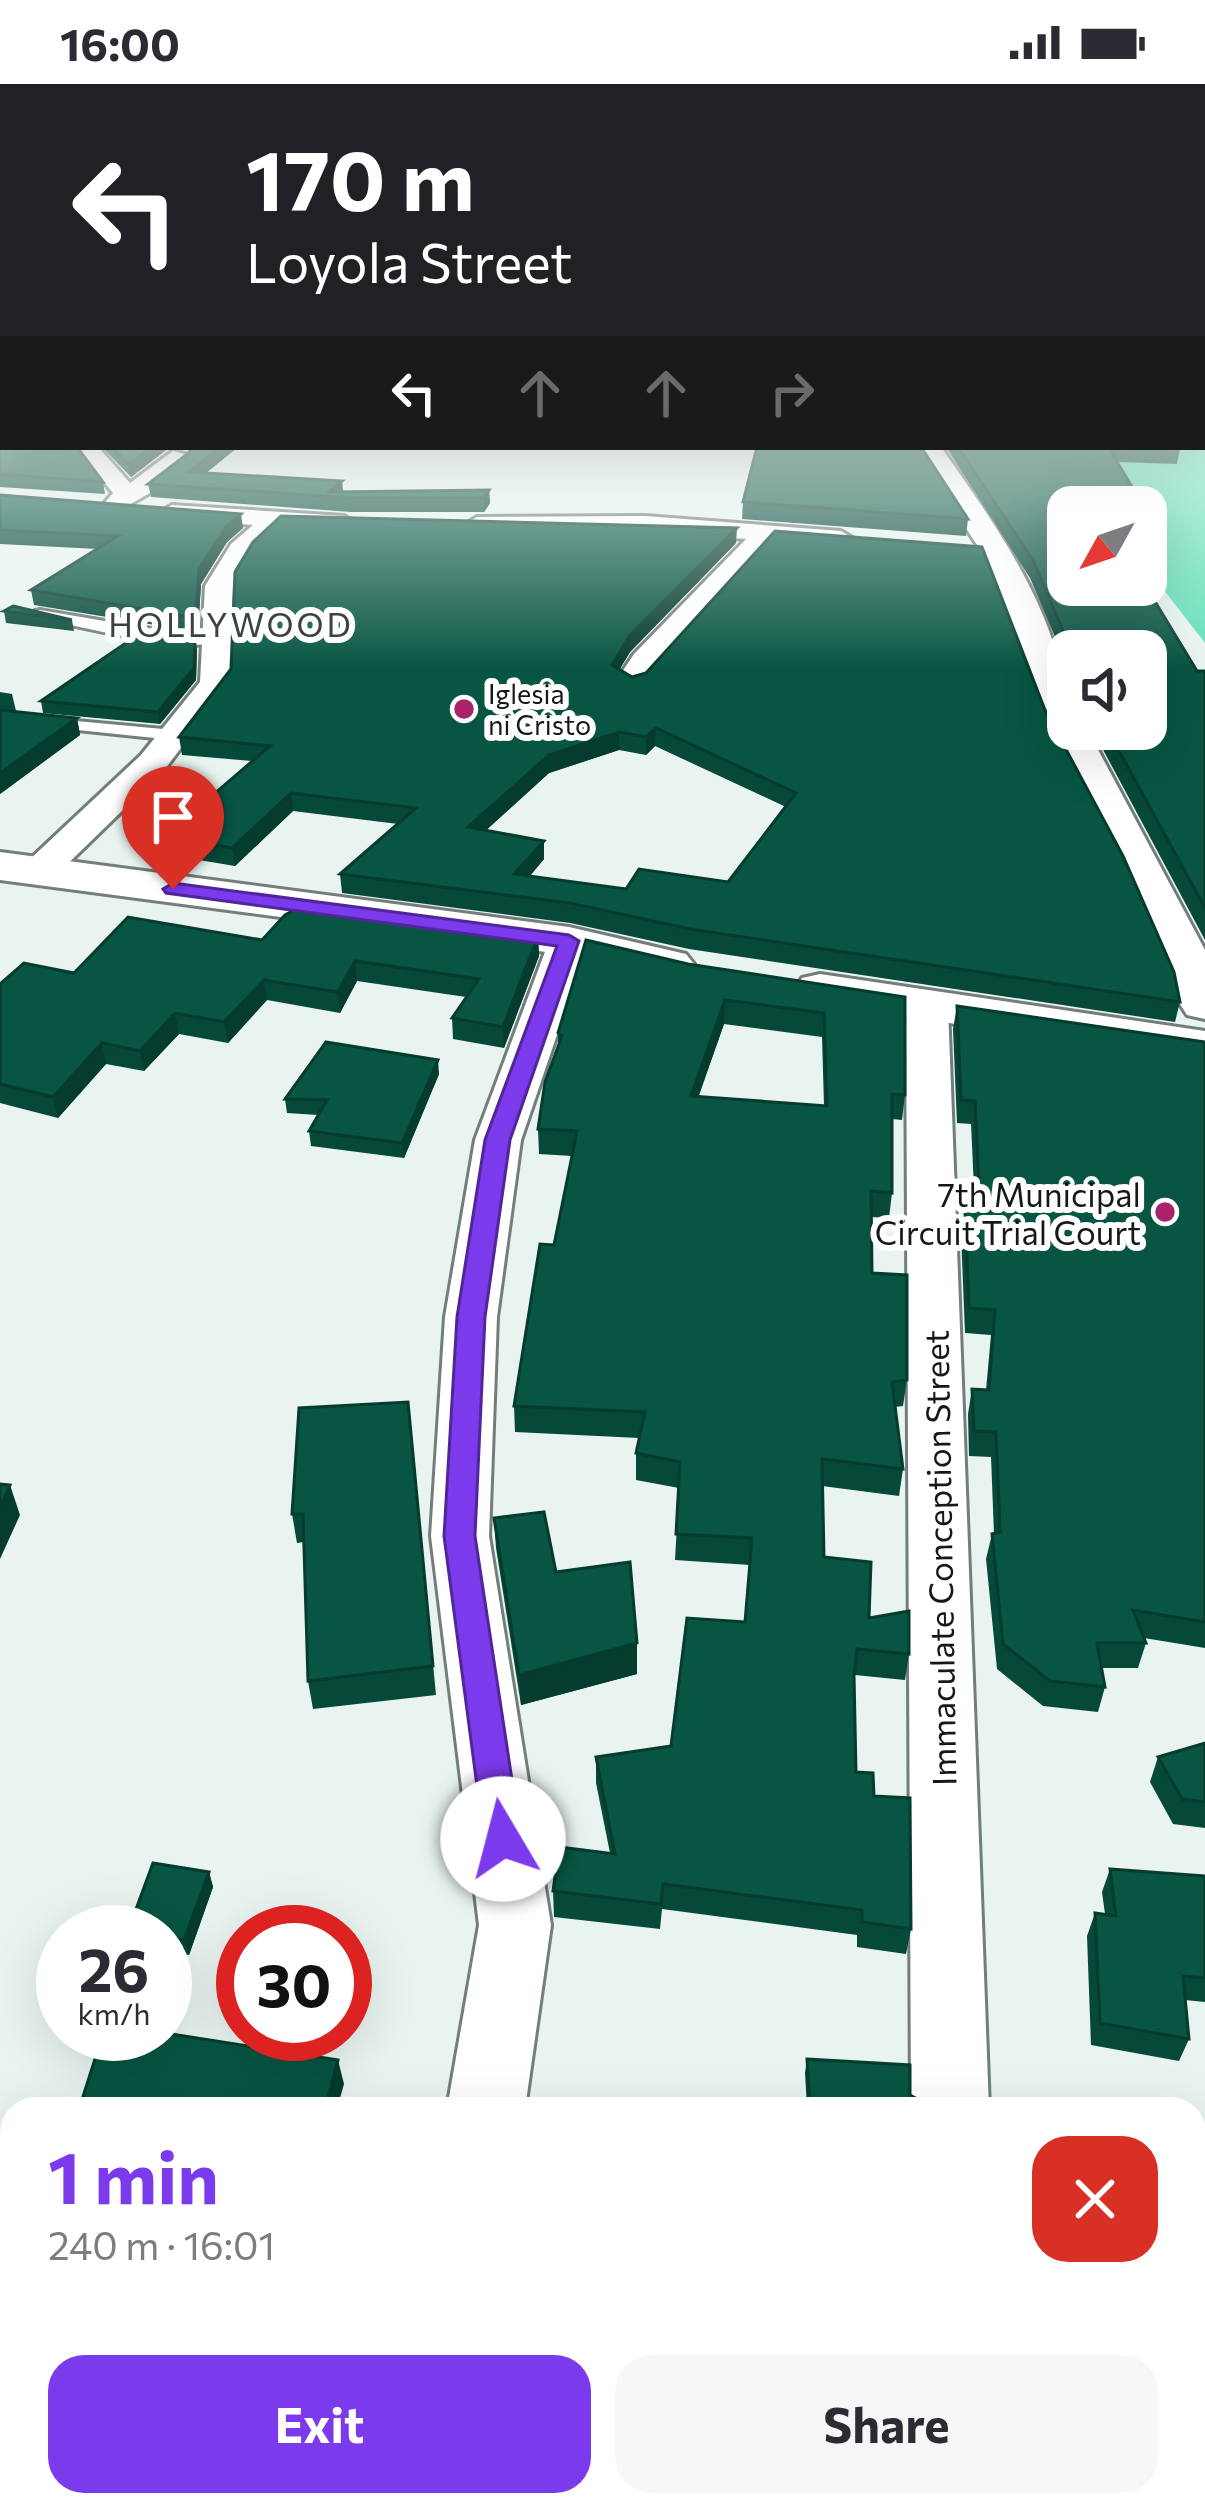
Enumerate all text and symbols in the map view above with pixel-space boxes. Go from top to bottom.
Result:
text: 16:00 [60,15,180,70]
text: 170 m [246,126,475,228]
icon: left [48,132,204,288]
text: Loyola Street [246,228,572,294]
icon: left [381,360,447,426]
icon: ahead [507,360,573,426]
icon: ahead [633,360,699,426]
icon: right [759,360,825,426]
north arrow [1047,486,1167,606]
map controls [1047,486,1167,750]
district label: HOLLYWOOD [108,603,354,644]
button: sound [1047,630,1167,750]
place label: Iglesia ni Cristo [488,677,591,741]
marker: Iglesia ni Cristo [451,696,477,722]
pin [122,766,224,889]
icon: arrive [140,784,206,850]
place label: 7th Municipal Circuit Trial Court [875,1173,1141,1252]
marker: 7th Municipal Circuit Trial Court [1152,1199,1178,1225]
street label: Immaculate Conception Street [915,1330,963,1786]
position arrow [440,1776,566,1902]
speed limit sign: 30 [216,1905,372,2061]
text: 26 [79,1931,149,2004]
text: km/h [78,1994,150,2031]
text: 1 min [48,2131,219,2219]
button: close [1032,2136,1158,2262]
text: 240 m · 16:01 [48,2220,275,2268]
button: Exit [48,2355,591,2493]
button: Share [615,2355,1158,2493]

